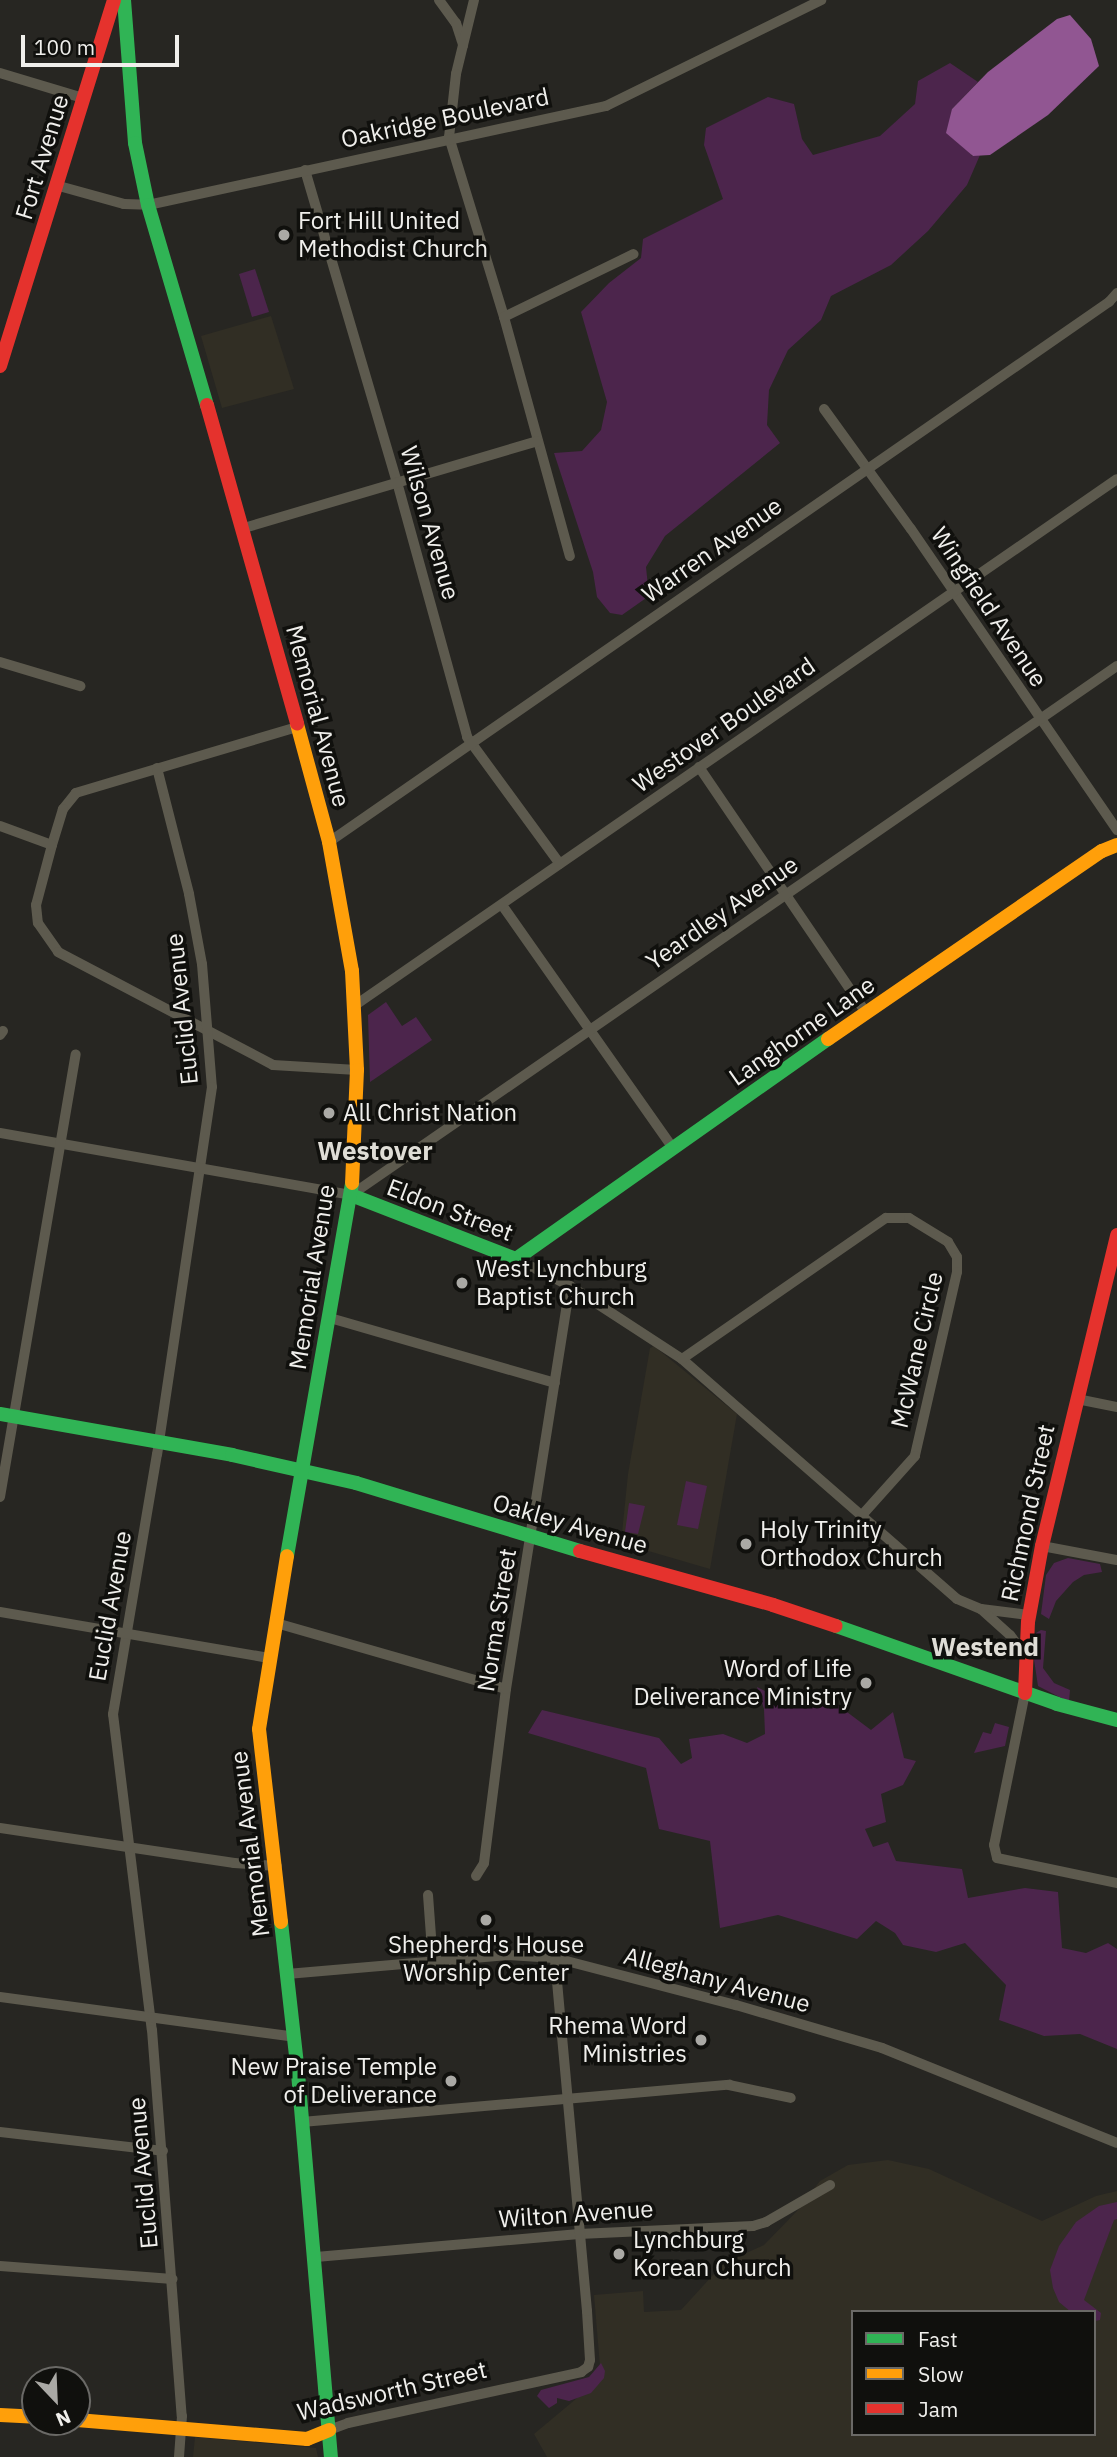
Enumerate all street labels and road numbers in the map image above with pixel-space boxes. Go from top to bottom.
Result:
street label: Oakridge Boulevard [338,82,552,154]
street label: Fort Avenue [9,91,75,223]
street label: Wilson Avenue [394,443,466,603]
street label: Warren Avenue [637,491,787,609]
street label: Wingfield Avenue [925,522,1053,692]
street label: Memorial Avenue [280,622,356,810]
street label: Westover Boulevard [627,651,821,799]
street label: Yeardley Avenue [640,850,804,976]
street label: Euclid Avenue [160,932,204,1086]
street label: Langhorne Lane [724,970,880,1092]
street label: Eldon Street [383,1173,517,1247]
street label: Memorial Avenue [283,1182,341,1372]
street label: McWane Circle [885,1269,949,1431]
street label: Richmond Street [995,1422,1061,1604]
street label: Oakley Avenue [489,1488,651,1560]
street label: Euclid Avenue [83,1529,137,1683]
street label: Norma Street [471,1546,523,1694]
street label: Memorial Avenue [224,1749,276,1939]
street label: Alleghany Avenue [621,1941,813,2019]
street label: Euclid Avenue [122,2096,164,2250]
street label: Wilton Avenue [498,2194,654,2234]
street label: Wadsworth Street [294,2355,490,2427]

